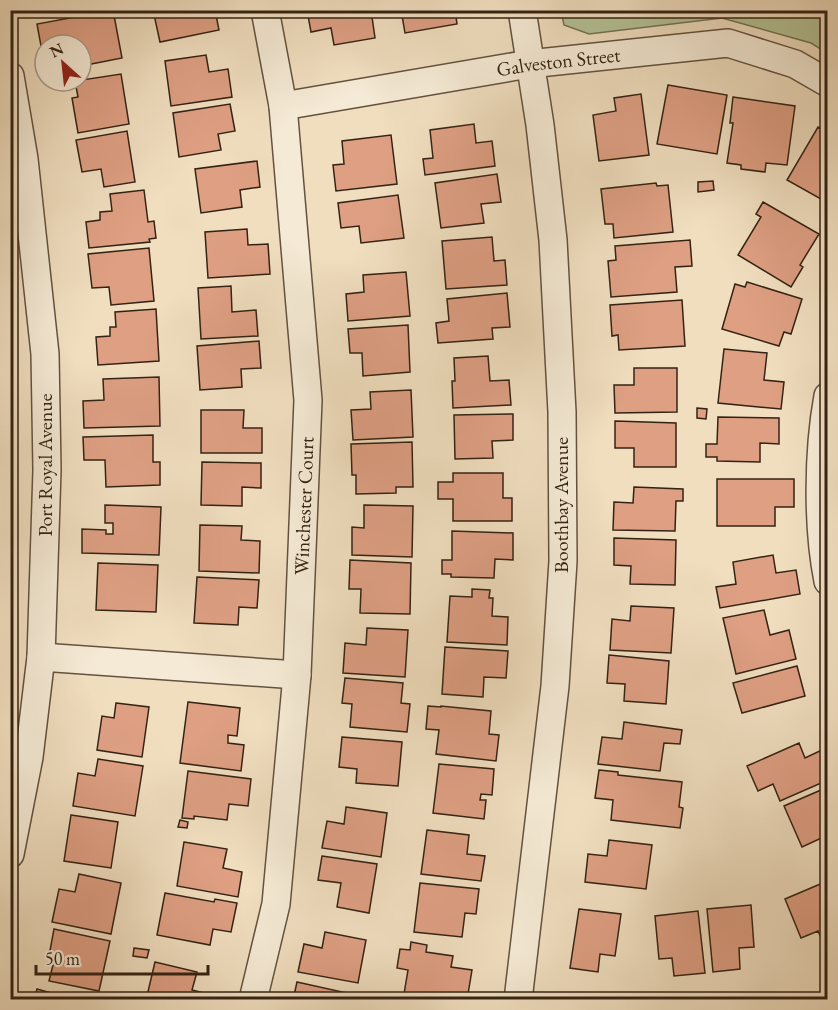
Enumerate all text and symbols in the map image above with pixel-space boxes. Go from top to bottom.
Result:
north arrow [33,33,93,93]
text: N [46,38,67,62]
street label: Galveston Street [494,41,622,82]
street label: Port Royal Avenue [32,393,58,537]
street label: Winchester Court [288,435,320,576]
street label: Boothbay Avenue [548,437,574,573]
scale bar [36,938,208,976]
text: 50 m [45,947,80,970]

